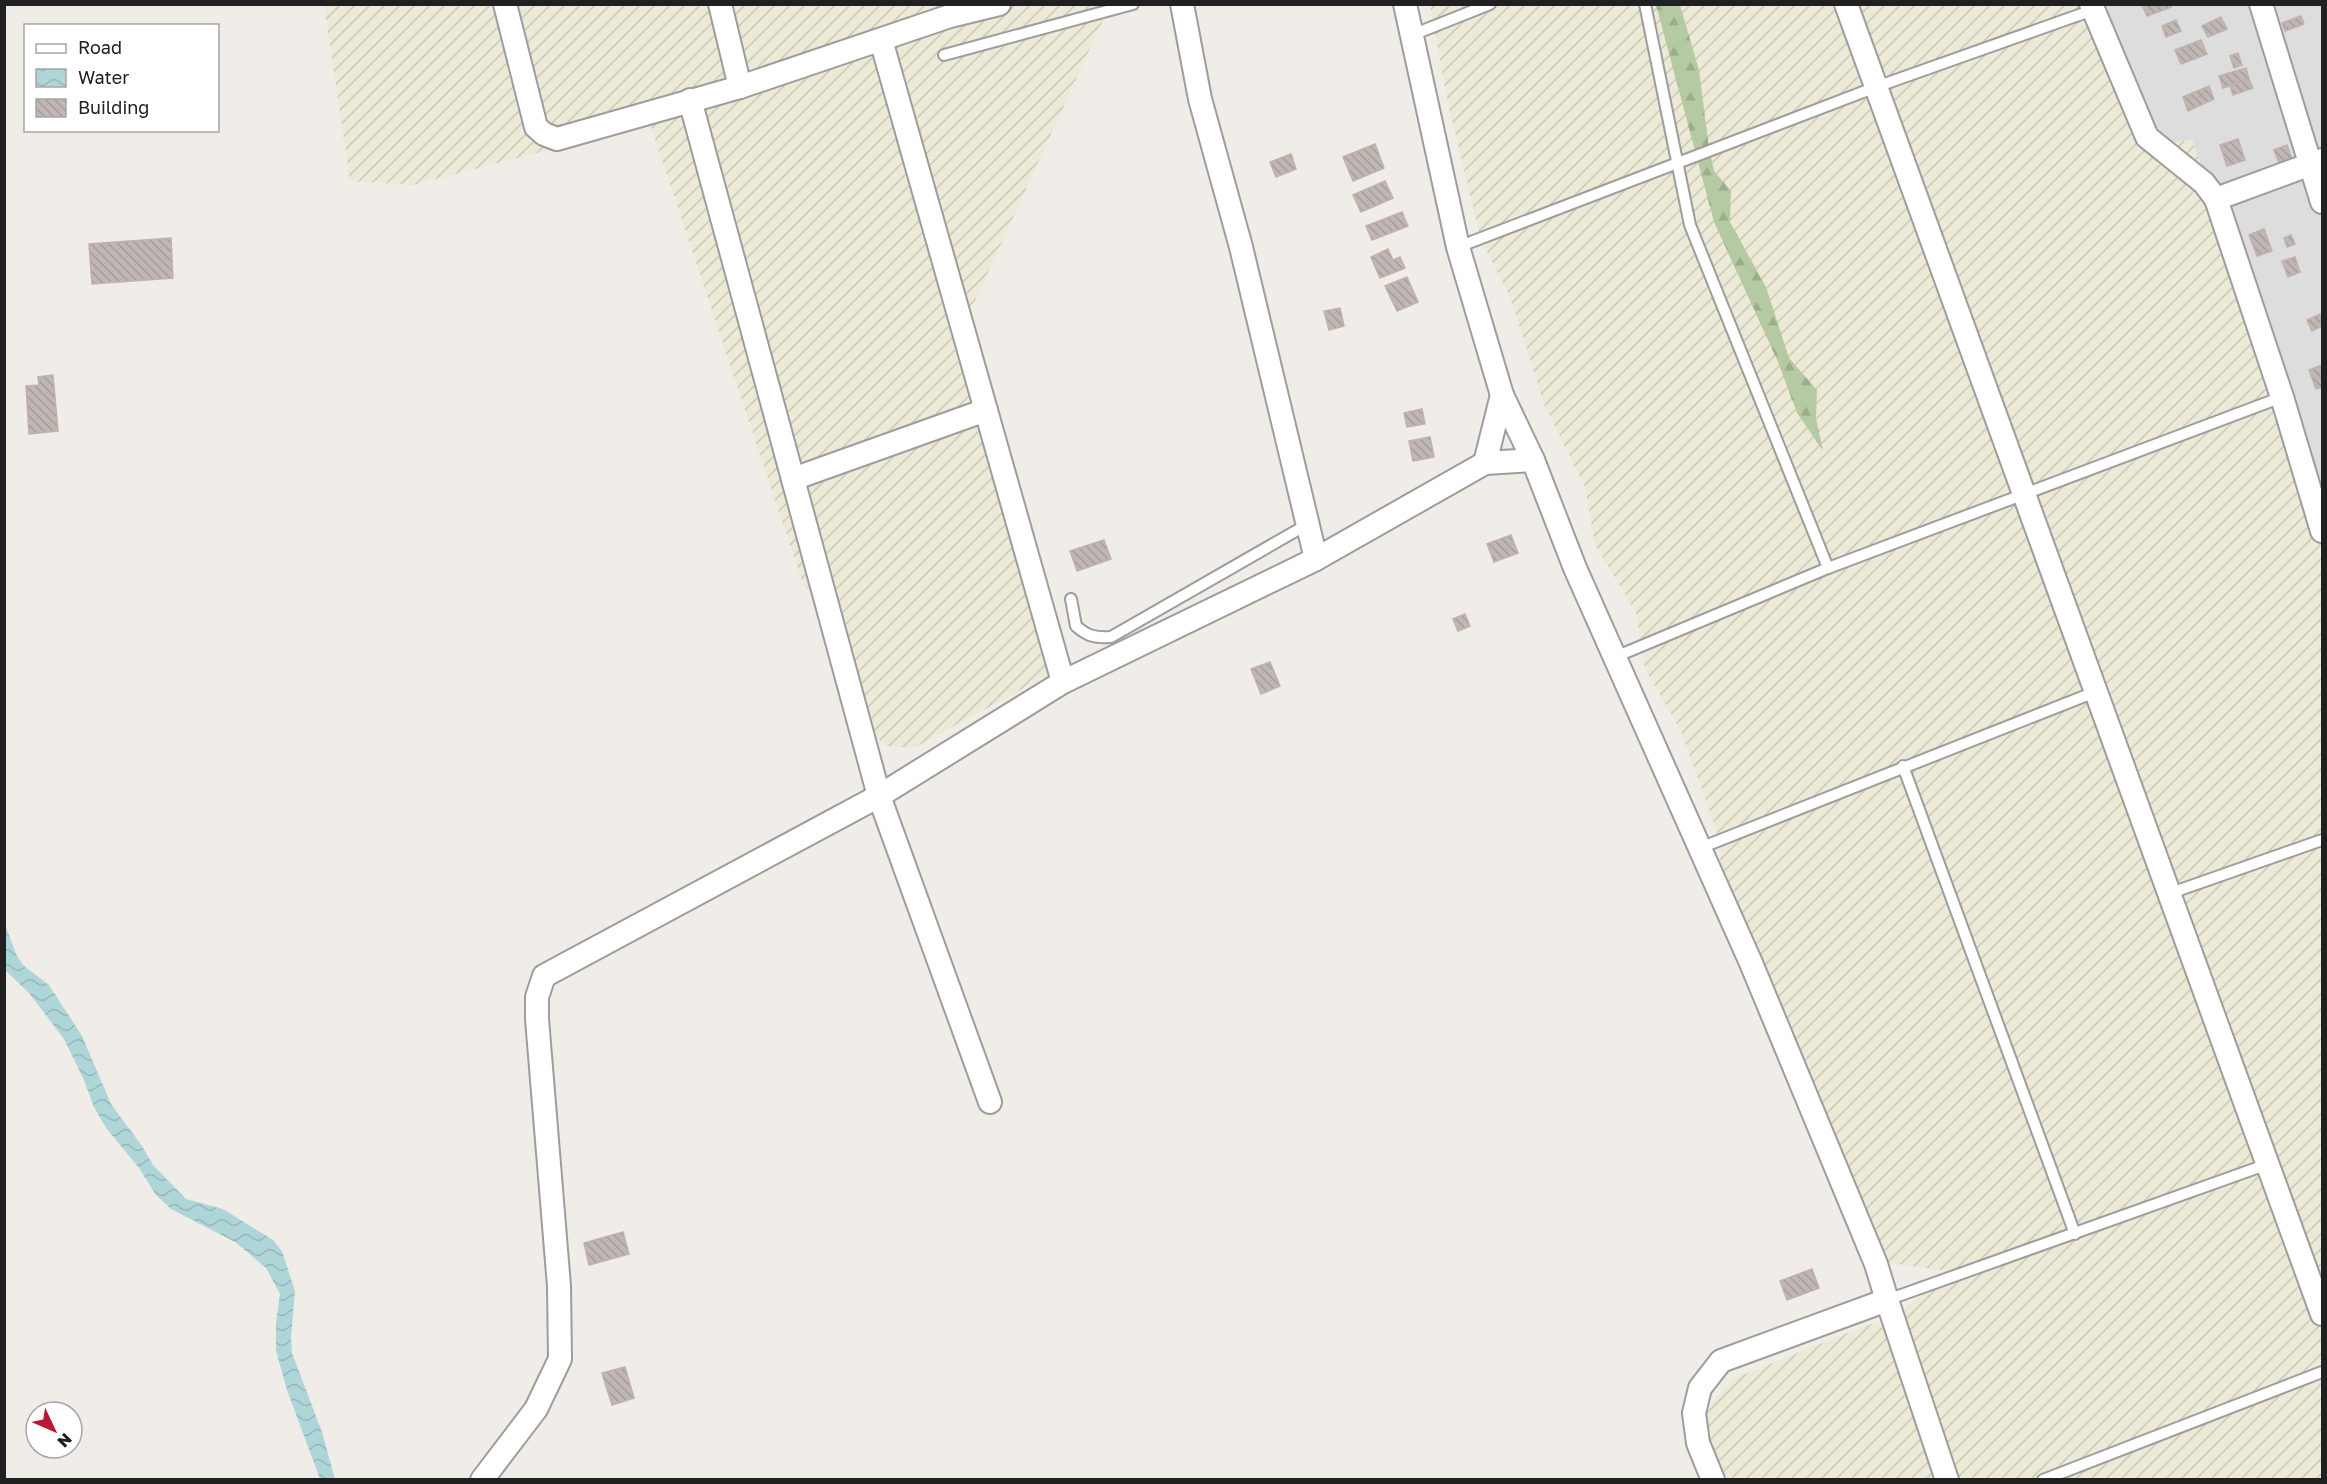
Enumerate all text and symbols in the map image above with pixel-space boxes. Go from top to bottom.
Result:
legend [24,24,219,132]
text: Road [78,36,122,58]
text: Water [78,66,129,88]
text: Building [78,96,149,118]
north arrow [24,1400,84,1460]
text: N [53,1429,76,1452]

